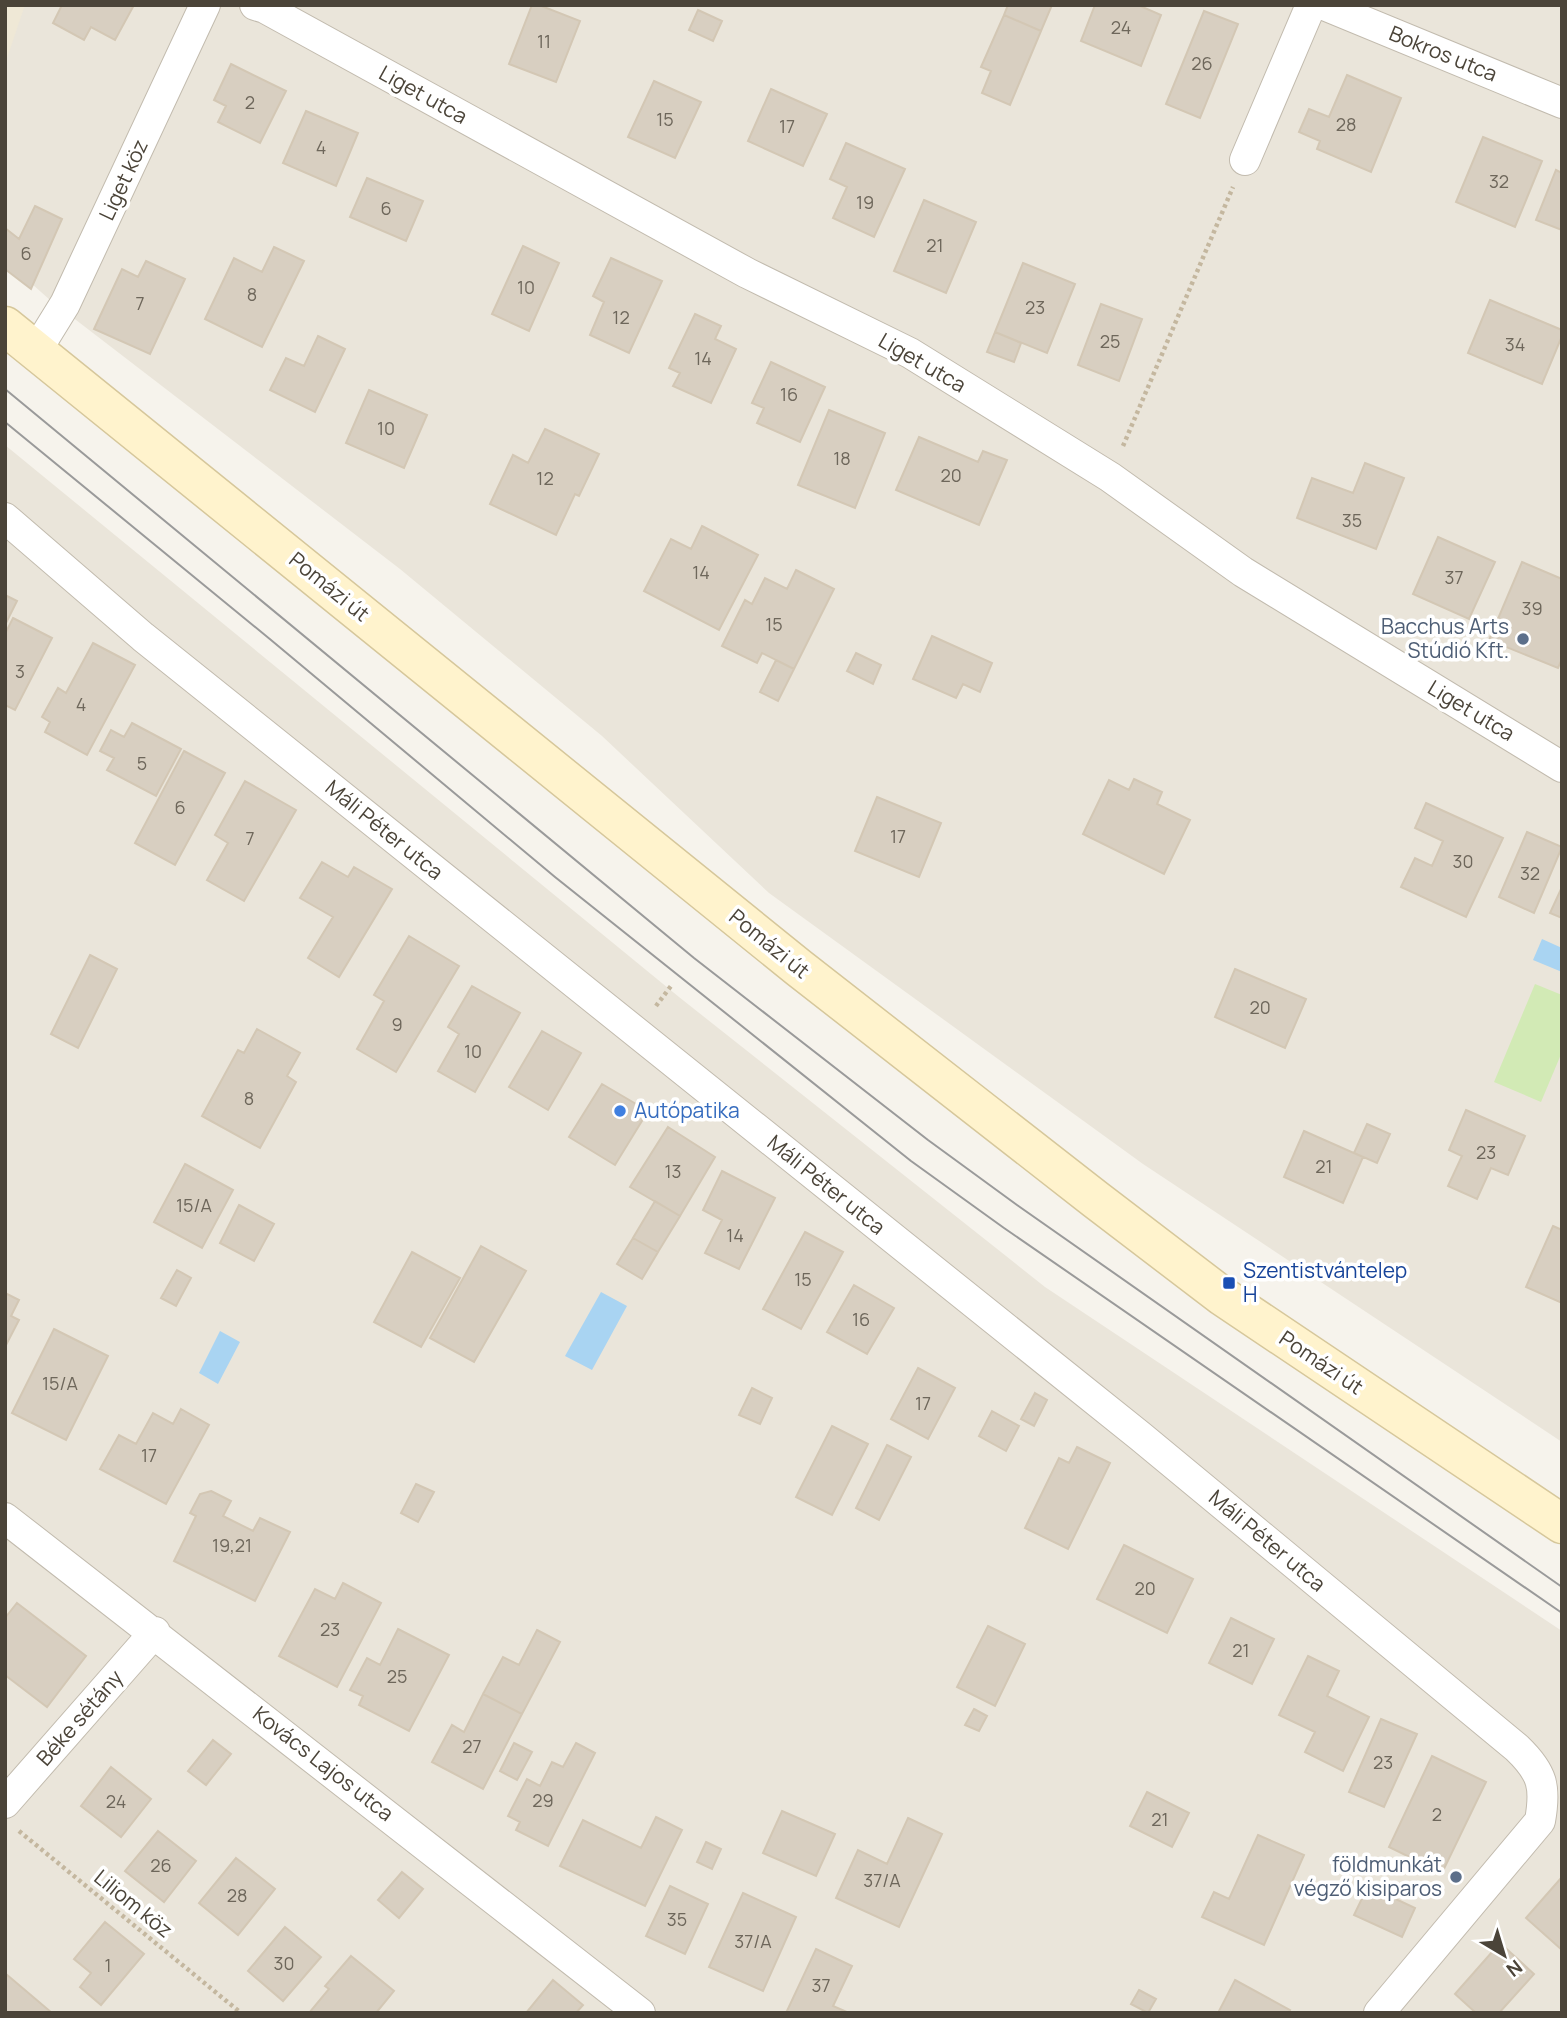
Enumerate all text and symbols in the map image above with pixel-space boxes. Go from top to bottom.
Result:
house number: 24 [1111,15,1131,39]
street label: Bokros utca [1385,19,1502,87]
house number: 11 [537,29,551,53]
house number: 26 [1191,51,1213,75]
street label: Liget utca [374,58,473,130]
house number: 2 [245,90,255,114]
house number: 15 [656,107,674,131]
house number: 28 [1336,112,1356,136]
house number: 17 [779,114,795,138]
street label: Liget köz [92,135,154,225]
house number: 4 [316,135,326,159]
house number: 32 [1489,169,1509,193]
house number: 19 [856,190,874,214]
house number: 6 [380,196,392,220]
house number: 21 [926,233,944,257]
house number: 6 [20,241,32,265]
house number: 10 [517,275,535,299]
house number: 8 [247,282,257,306]
house number: 7 [135,291,145,315]
house number: 23 [1025,295,1045,319]
house number: 12 [612,305,630,329]
street label: Liget utca [874,326,971,398]
house number: 25 [1100,329,1120,353]
house number: 34 [1505,332,1525,356]
house number: 14 [694,346,712,370]
house number: 16 [780,382,798,406]
house number: 10 [377,416,395,440]
house number: 18 [833,446,851,470]
house number: 20 [940,463,962,487]
house number: 12 [536,466,554,490]
house number: 35 [1342,508,1362,532]
street label: Pomázi út [284,545,376,627]
house number: 14 [692,560,710,584]
house number: 37 [1445,565,1464,589]
house number: 39 [1521,596,1543,620]
house number: 15 [765,612,783,636]
place label: Bacchus Arts Stúdió Kft. [1381,612,1509,664]
marker: Bacchus Arts Stúdió Kft. [1515,631,1531,647]
house number: 3 [15,659,25,683]
street label: Liget utca [1423,673,1520,747]
house number: 4 [76,692,86,716]
house number: 5 [137,751,147,775]
street label: Máli Péter utca [320,773,449,885]
house number: 6 [174,795,186,819]
house number: 17 [890,824,906,848]
house number: 7 [245,826,255,850]
house number: 30 [1453,849,1473,873]
house number: 32 [1520,861,1540,885]
street label: Pomázi út [724,902,816,984]
house number: 20 [1249,995,1271,1019]
house number: 9 [391,1012,403,1036]
house number: 10 [464,1039,482,1063]
house number: 8 [244,1086,254,1110]
place label: Autópatika [634,1096,740,1124]
marker: Autópatika [612,1103,628,1119]
street label: Máli Péter utca [762,1128,891,1240]
house number: 23 [1476,1140,1496,1164]
house number: 21 [1315,1154,1333,1178]
house number: 13 [665,1159,681,1183]
house number: 15/A [176,1193,212,1217]
house number: 14 [726,1223,744,1247]
place label: Szentistvántelep H [1243,1256,1407,1308]
house number: 15 [794,1267,812,1291]
marker: Szentistvántelep H [1221,1275,1237,1291]
house number: 16 [852,1307,870,1331]
street label: Pomázi út [1274,1324,1369,1401]
house number: 15/A [42,1371,78,1395]
house number: 17 [915,1391,931,1415]
house number: 17 [141,1443,157,1467]
street label: Máli Péter utca [1203,1483,1332,1597]
house number: 19,21 [212,1533,252,1557]
house number: 20 [1134,1576,1156,1600]
house number: 23 [320,1617,340,1641]
house number: 21 [1232,1638,1250,1662]
street label: Béke sétány [30,1664,129,1771]
house number: 25 [387,1664,407,1688]
street label: Kovács Lajos utca [248,1700,400,1827]
house number: 27 [462,1734,482,1758]
house number: 23 [1373,1750,1393,1774]
house number: 29 [532,1788,554,1812]
house number: 24 [106,1789,126,1813]
house number: 2 [1432,1802,1442,1826]
house number: 21 [1151,1807,1169,1831]
place label: földmunkát végző kisiparos [1294,1850,1442,1902]
house number: 26 [150,1853,172,1877]
street label: Liliom köz [89,1863,179,1943]
house number: 37/A [863,1868,901,1892]
marker: földmunkát végző kisiparos [1448,1869,1464,1885]
house number: 28 [227,1883,247,1907]
house number: 35 [667,1907,687,1931]
north arrow [1469,1920,1539,1990]
house number: 37/A [734,1929,772,1953]
house number: 30 [274,1951,294,1975]
house number: 1 [104,1953,112,1977]
text: N [1501,1954,1528,1983]
house number: 37 [812,1973,831,1997]

